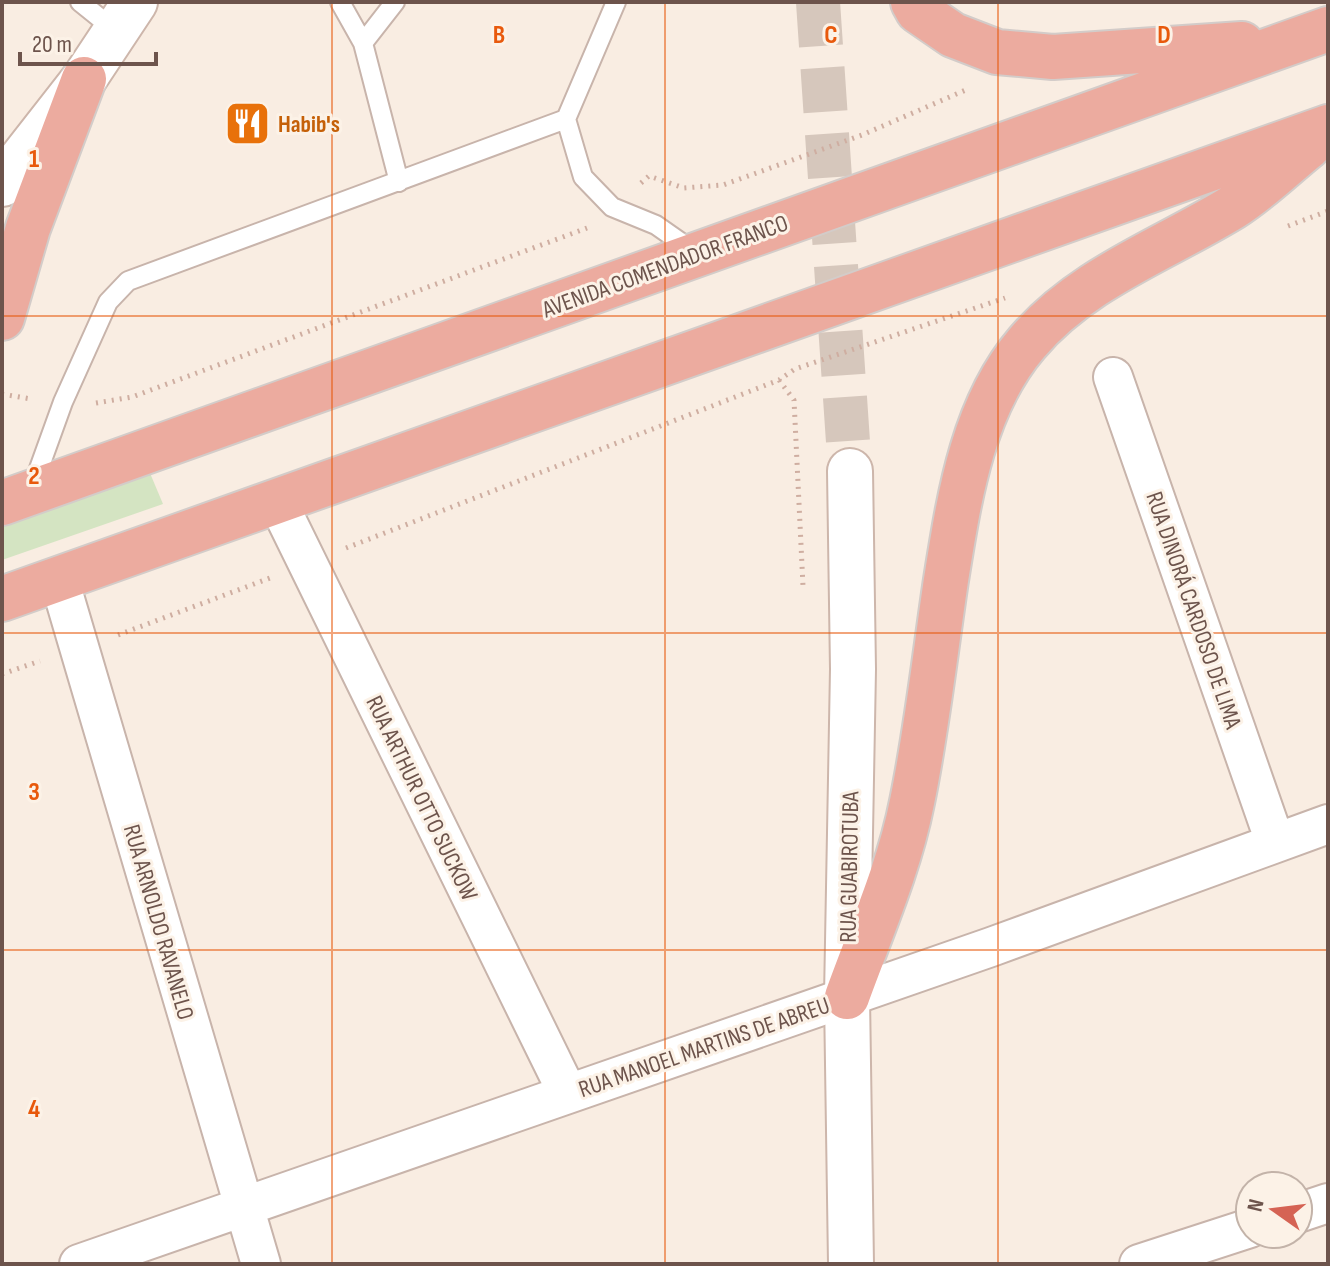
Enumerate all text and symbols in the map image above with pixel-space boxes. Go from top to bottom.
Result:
scale bar [20,16,156,66]
text: B [493,20,505,51]
text: C [824,20,838,51]
text: D [1157,20,1171,51]
text: 20 m [32,30,72,59]
restaurant icon: Habib's [223,100,271,148]
place label: Habib's [278,110,340,139]
text: 1 [29,144,39,175]
street label: AVENIDA COMENDADOR FRANCO [538,209,792,325]
text: 2 [28,461,40,492]
street label: RUA DINORÁ CARDOSO DE LIMA [1139,488,1248,733]
street label: RUA ARTHUR OTTO SUCKOW [359,691,484,906]
text: 3 [28,777,40,808]
street label: RUA GUABIROTUBA [834,790,865,943]
street label: RUA ARNOLDO RAVANELO [117,821,200,1023]
street label: RUA MANOEL MARTINS DE ABREU [575,991,833,1104]
text: 4 [28,1094,40,1125]
north arrow [1234,1170,1314,1250]
text: N [1242,1197,1271,1214]

